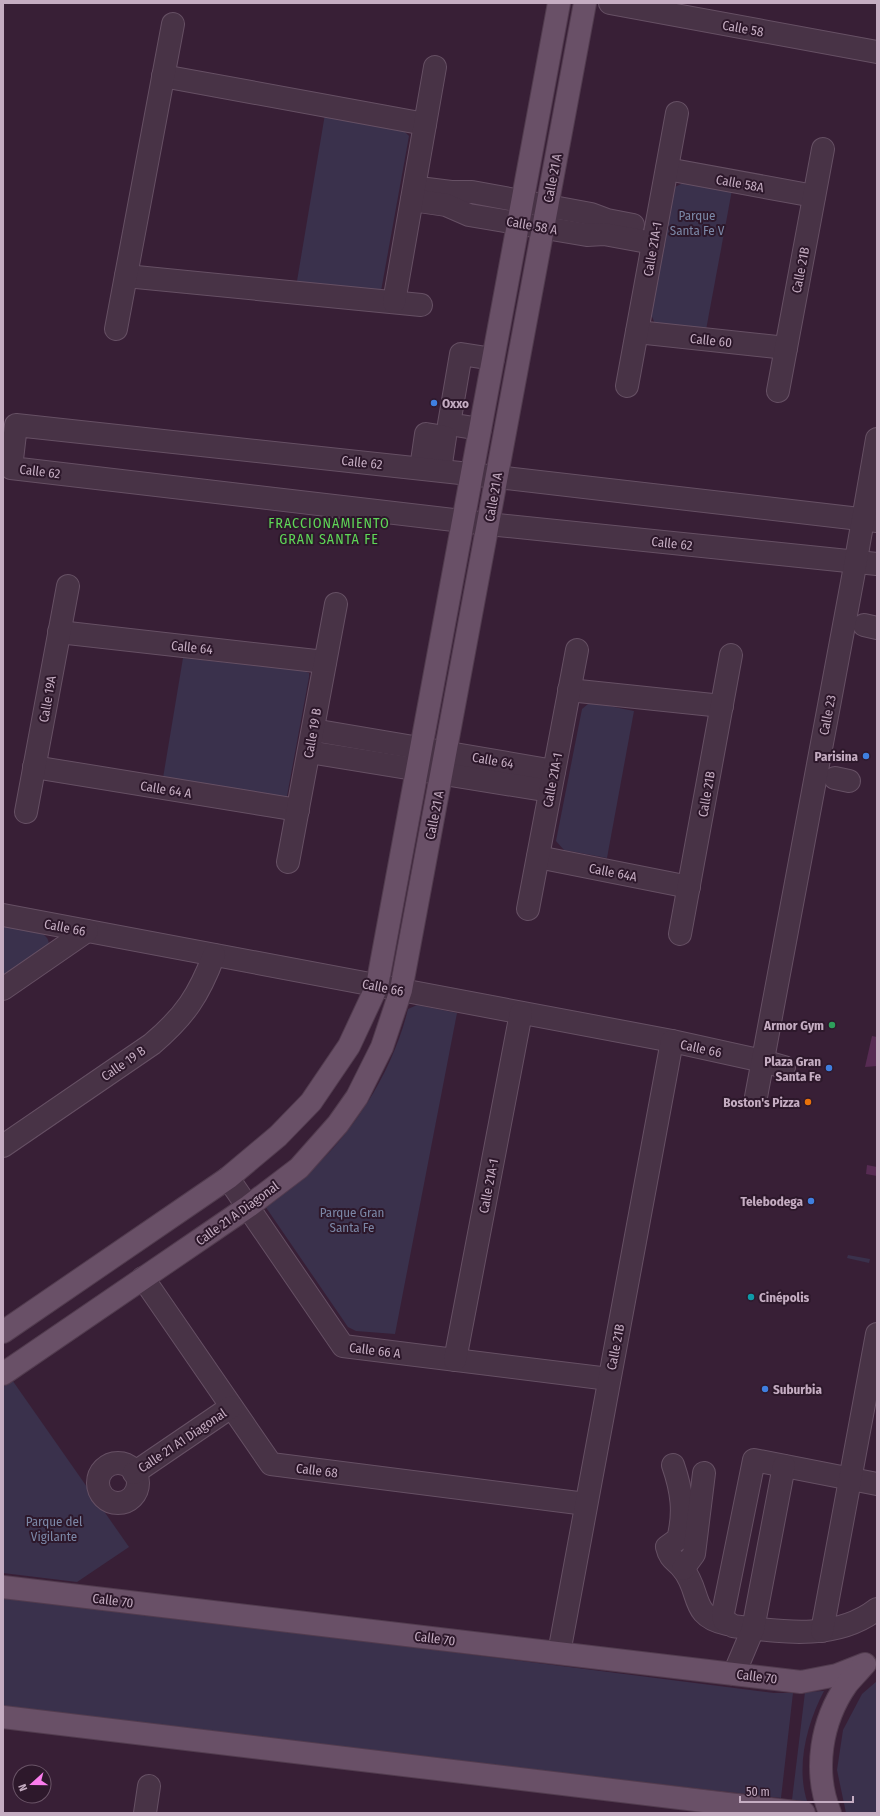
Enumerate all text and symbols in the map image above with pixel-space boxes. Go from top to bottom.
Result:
street label: Calle 58 [721,18,765,39]
street label: Calle 21 A [540,152,565,204]
street label: Calle 58A [715,172,765,195]
park label: Parque Santa Fe V [670,208,725,238]
street label: Calle 58 A [505,214,559,237]
street label: Calle 21A-1 [640,221,665,278]
street label: Calle 21B [789,246,812,294]
street label: Calle 60 [689,331,733,350]
place label: Oxxo [442,396,469,411]
marker: Oxxo [429,398,439,408]
street label: Calle 62 [341,453,383,472]
street label: Calle 62 [19,462,61,481]
street label: Calle 21 A [482,471,505,523]
district label: FRACCIONAMIENTO GRAN SANTA FE [268,515,390,548]
street label: Calle 62 [651,534,693,553]
street label: Calle 64 [170,638,213,657]
street label: Calle 19A [36,674,59,724]
street label: Calle 23 [816,694,839,736]
street label: Calle 19 B [301,707,324,759]
street label: Calle 64 [471,749,515,772]
place label: Parisina [815,749,859,764]
marker: Parisina [861,751,871,761]
street label: Calle 21A-1 [540,752,565,809]
street label: Calle 21B [695,770,718,818]
street label: Calle 64 A [139,778,193,801]
street label: Calle 21 A [422,789,447,841]
street label: Calle 64A [588,860,638,885]
street label: Calle 66 [43,916,87,939]
street label: Calle 66 [361,976,405,999]
place label: Armor Gym [763,1018,824,1033]
marker: Armor Gym [827,1020,837,1030]
street label: Calle 66 [679,1037,723,1060]
street label: Calle 19 B [98,1043,148,1084]
place label: Plaza Gran Santa Fe [764,1054,821,1084]
marker: Plaza Gran Santa Fe [824,1063,834,1073]
place label: Boston's Pizza [723,1095,801,1110]
marker: Boston's Pizza [803,1097,813,1107]
street label: Calle 21A-1 [476,1158,501,1215]
street label: Calle 21 A Diagonal [193,1178,282,1249]
place label: Telebodega [740,1194,804,1209]
marker: Telebodega [806,1196,816,1206]
park label: Parque Gran Santa Fe [320,1205,384,1235]
place label: Cinépolis [759,1290,809,1305]
marker: Cinépolis [746,1292,756,1302]
street label: Calle 21B [604,1323,627,1371]
street label: Calle 66 A [348,1340,402,1361]
place label: Suburbia [773,1382,822,1397]
marker: Suburbia [760,1384,770,1394]
street label: Calle 21 A1 Diagonal [135,1405,230,1475]
street label: Calle 68 [295,1460,339,1480]
park label: Parque del Vigilante [26,1514,83,1544]
street label: Calle 70 [92,1591,134,1610]
street label: Calle 70 [414,1629,456,1648]
street label: Calle 70 [736,1667,778,1686]
north arrow [12,1764,52,1804]
scale bar [740,1778,853,1804]
text: N [16,1782,30,1793]
text: 50 m [746,1785,770,1799]

